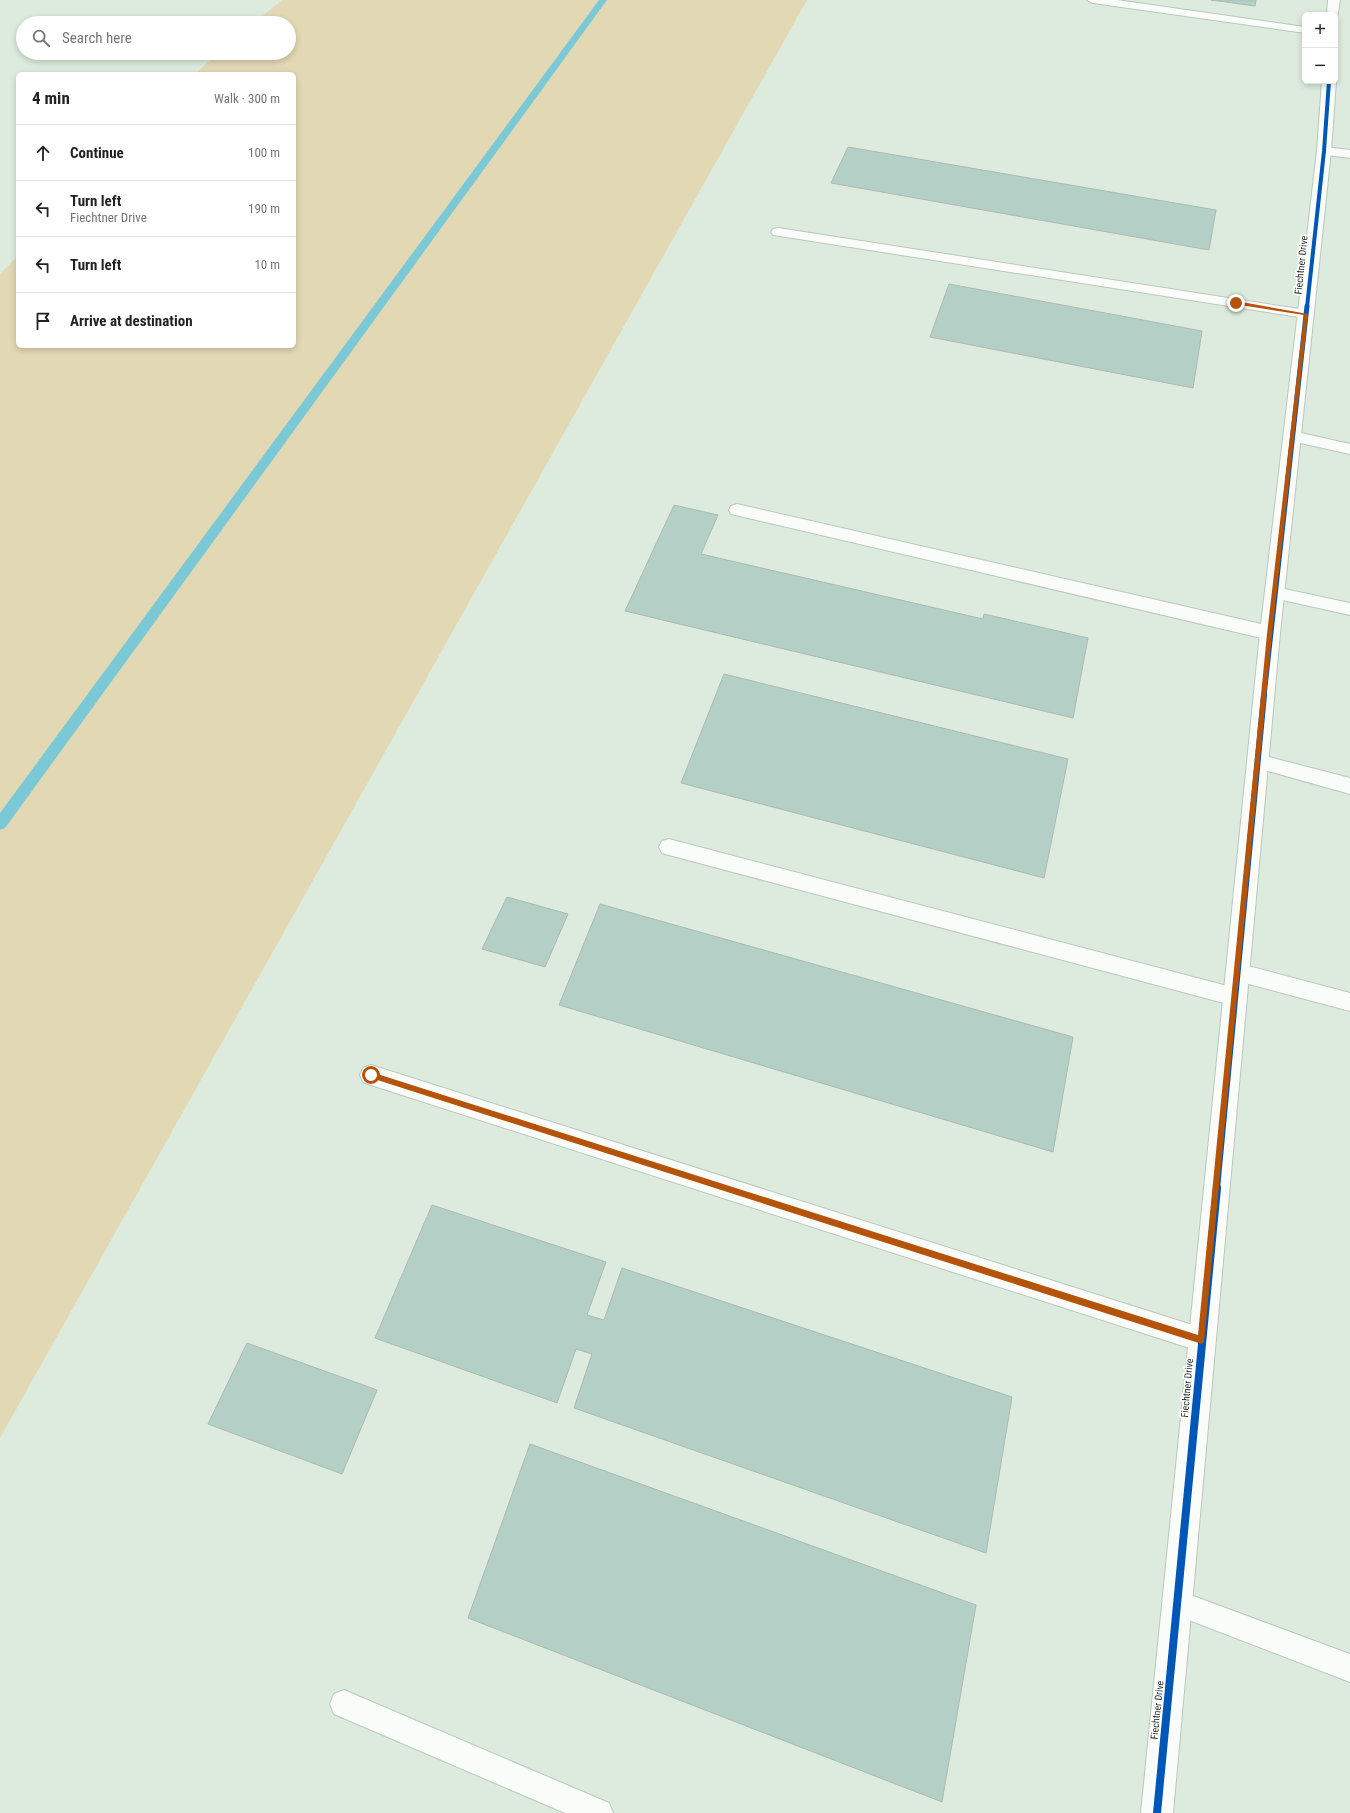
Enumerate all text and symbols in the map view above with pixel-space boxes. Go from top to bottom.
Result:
map controls [1302,12,1338,84]
button: + [1302,12,1338,48]
search box [16,16,296,60]
icon: search [30,27,52,49]
text: Search here [62,29,132,47]
button: − [1302,48,1338,84]
text: 4 min [32,88,70,108]
text: Walk · 300 m [214,91,280,106]
icon: ahead [32,142,54,164]
text: Continue [70,144,124,162]
text: 100 m [248,145,280,160]
text: Turn left [70,192,121,210]
icon: left [32,198,54,220]
text: 190 m [248,201,280,216]
text: Fiechtner Drive [70,210,147,225]
street label: Fiechtner Drive [1292,235,1310,295]
icon: left [32,254,54,276]
text: Turn left [70,256,121,274]
text: 10 m [254,257,280,272]
route end [1227,294,1245,312]
icon: arrive [32,310,54,332]
text: Arrive at destination [70,312,193,330]
route start [362,1066,380,1084]
street label: Fiechtner Drive [1179,1358,1195,1418]
street label: Fiechtner Drive [1148,1680,1166,1740]

